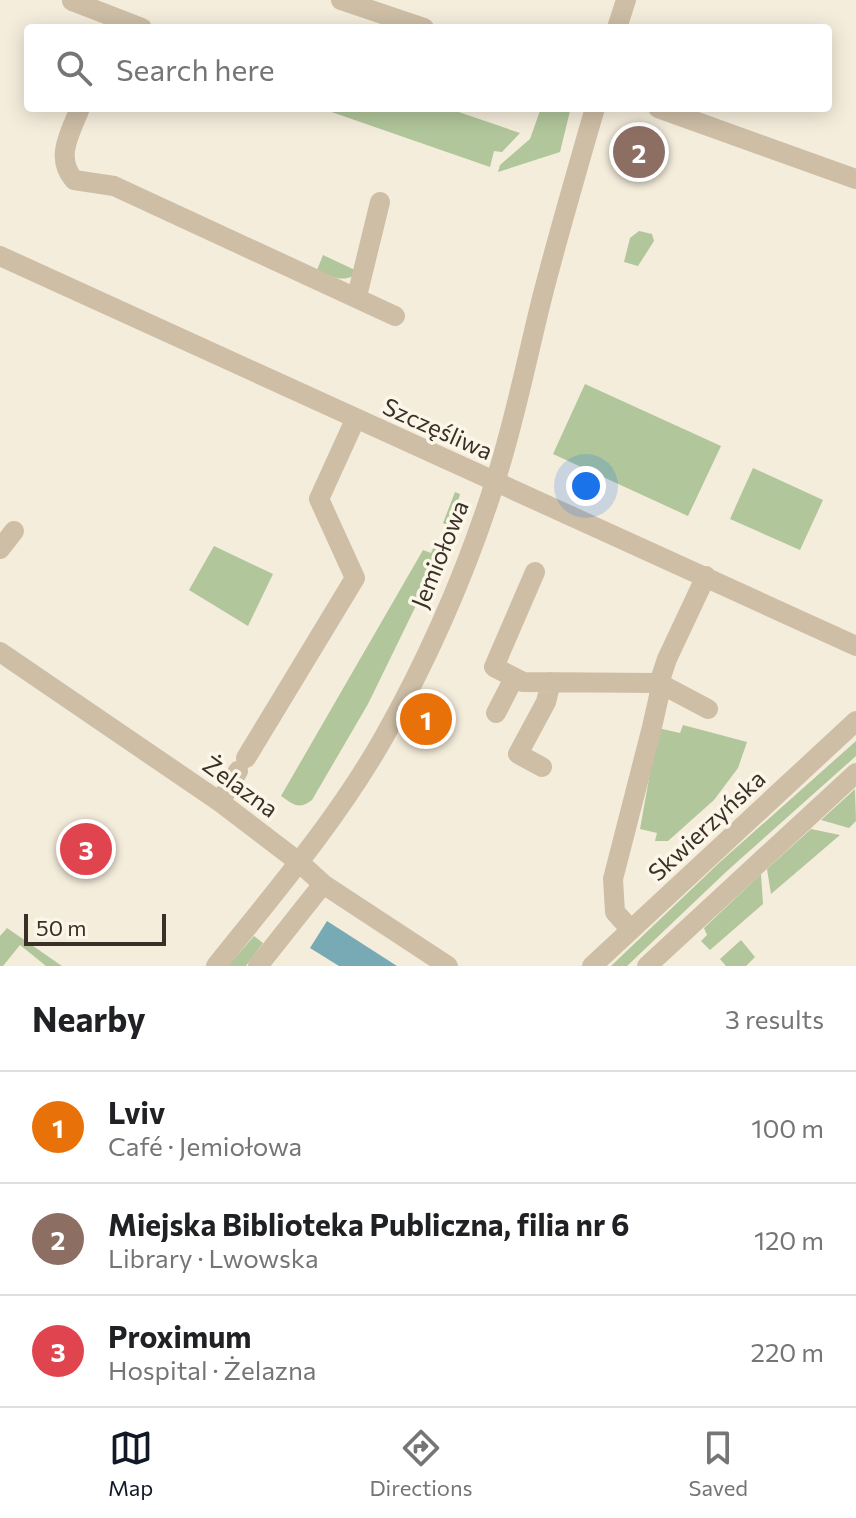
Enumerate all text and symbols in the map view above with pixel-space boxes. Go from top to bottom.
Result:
search box [24,24,832,112]
icon: search [52,46,96,90]
text: Search here [116,50,275,87]
pin: 2 [613,122,665,182]
street label: Szczęśliwa [379,391,497,465]
your location [566,466,606,506]
street label: Jemiołowa [404,496,474,612]
pin: 1 [400,689,452,749]
street label: Żelazna [198,749,284,823]
street label: Skwierzyńska [642,763,770,887]
pin: 3 [60,819,112,879]
scale bar [24,910,166,946]
text: 50 m [36,914,86,941]
text: Nearby [32,997,146,1039]
text: 3 results [725,1003,824,1034]
text: Lviv [108,1093,165,1130]
text: 1 [52,1112,64,1143]
text: 100 m [751,1112,824,1143]
text: Café · Jemiołowa [108,1130,302,1161]
text: Miejska Biblioteka Publiczna, filia nr 6 [108,1205,630,1242]
text: 2 [51,1224,65,1255]
text: 120 m [754,1224,824,1255]
text: Library · Lwowska [108,1242,319,1273]
text: Proximum [108,1317,251,1354]
text: 3 [50,1336,66,1367]
text: 220 m [751,1336,824,1367]
text: Hospital · Żelazna [108,1354,316,1385]
tab: Map [108,1426,153,1501]
tab: Directions [369,1426,473,1501]
tab: Saved [689,1426,748,1501]

